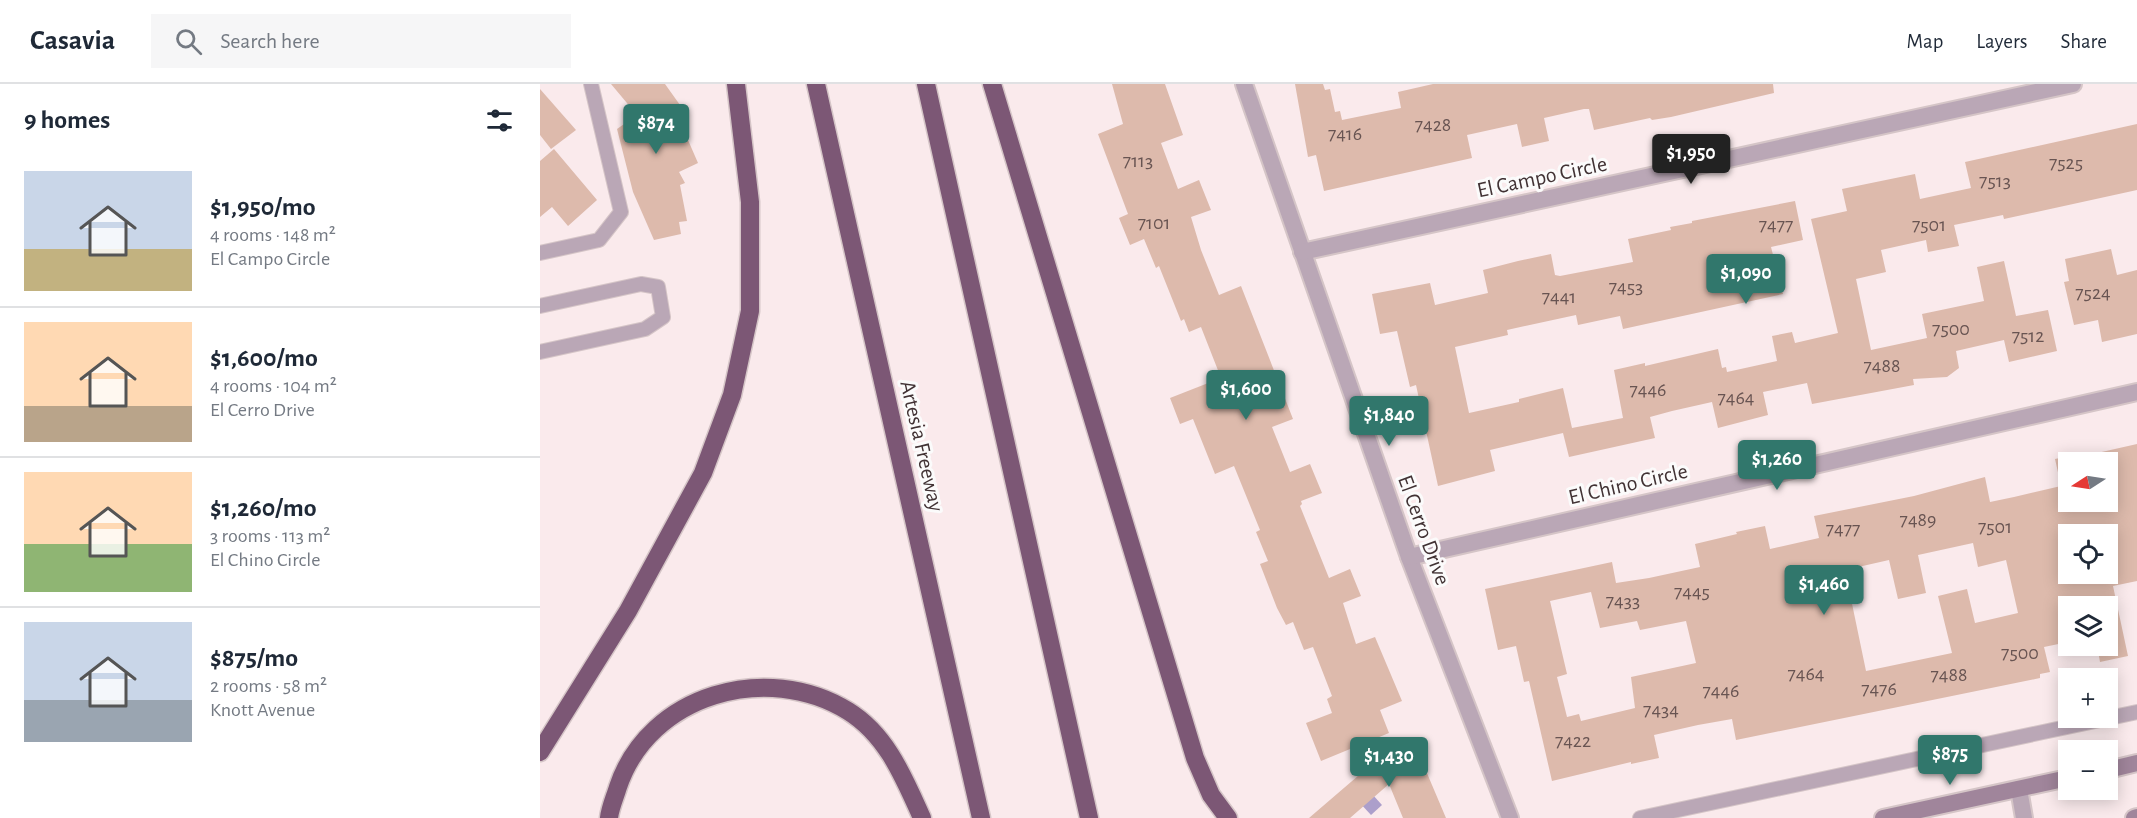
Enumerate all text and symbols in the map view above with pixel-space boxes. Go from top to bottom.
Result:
search box [151,14,571,68]
icon: search [172,25,205,58]
text: Casavia [30,27,115,55]
text: Search here [220,30,320,52]
text: Map [1907,31,1943,52]
text: Layers [1976,31,2027,52]
text: Share [2060,31,2107,52]
icon: filters [483,104,516,137]
pin: $874 [620,104,692,155]
text: 9 homes [24,107,110,133]
text: $874 [637,113,675,133]
house number: 7428 [1415,115,1451,135]
house number: 7416 [1328,124,1362,144]
pin: $1,950 [1642,134,1740,185]
text: $1,950 [1666,143,1716,163]
house number: 7113 [1123,151,1153,171]
street label: El Campo Circle [1475,153,1609,201]
house number: 7525 [2049,153,2083,173]
house number: 7513 [1979,171,2011,191]
text: $1,950/mo [210,194,316,220]
icon: home [72,195,144,267]
house number: 7101 [1138,213,1170,233]
house number: 7477 [1759,215,1793,235]
house number: 7501 [1912,215,1946,235]
text: 4 rooms · 148 m² [210,225,336,245]
text: El Campo Circle [210,249,330,269]
pin: $1,090 [1697,254,1795,305]
text: $1,090 [1720,263,1772,283]
house number: 7453 [1609,277,1643,297]
house number: 7524 [2075,283,2111,303]
house number: 7441 [1542,287,1576,307]
house number: 7500 [1932,319,1970,339]
house number: 7512 [2012,326,2044,346]
text: $1,600/mo [210,345,318,371]
icon: home [72,346,144,418]
house number: 7488 [1864,356,1900,376]
pin: $1,600 [1197,370,1295,421]
text: 4 rooms · 104 m² [210,376,337,396]
street label: Artesia Freeway [896,378,948,514]
text: $1,600 [1220,379,1272,399]
house number: 7446 [1630,380,1666,400]
house number: 7464 [1718,388,1754,408]
pin: $1,840 [1340,396,1438,447]
text: El Cerro Drive [210,400,315,420]
text: $1,840 [1363,405,1415,425]
pin: $1,260 [1728,440,1826,491]
text: $1,260 [1752,449,1802,469]
north arrow [2058,452,2118,512]
map controls [2058,452,2118,800]
street label: El Chino Circle [1566,460,1690,508]
street label: El Cerro Drive [1394,472,1454,588]
text: $1,260/mo [210,495,317,521]
icon: home [72,496,144,568]
house number: 7489 [1900,510,1936,530]
house number: 7501 [1978,517,2012,537]
house number: 7477 [1826,519,1860,539]
button: locate [2058,524,2118,584]
text: 3 rooms · 113 m² [210,526,330,546]
text: El Chino Circle [210,550,320,570]
pin: $1,460 [1775,565,1873,616]
text: $1,460 [1799,574,1849,594]
house number: 7445 [1674,582,1710,602]
house number: 7433 [1606,591,1640,611]
button: layers [2058,596,2118,656]
house number: 7500 [2001,643,2039,663]
text: $875/mo [210,645,298,671]
icon: home [72,646,144,718]
house number: 7464 [1788,664,1824,684]
house number: 7488 [1931,665,1967,685]
button: + [2058,668,2118,728]
text: 2 rooms · 58 m² [210,676,327,696]
house number: 7476 [1861,679,1897,699]
house number: 7446 [1703,681,1739,701]
text: Knott Avenue [210,700,315,720]
house number: 7434 [1643,700,1679,720]
house number: 7422 [1555,731,1591,751]
pin: $875 [1914,735,1986,786]
pin: $1,430 [1340,737,1438,788]
button: − [2058,740,2118,800]
text: $875 [1932,744,1968,764]
text: $1,430 [1364,746,1414,766]

